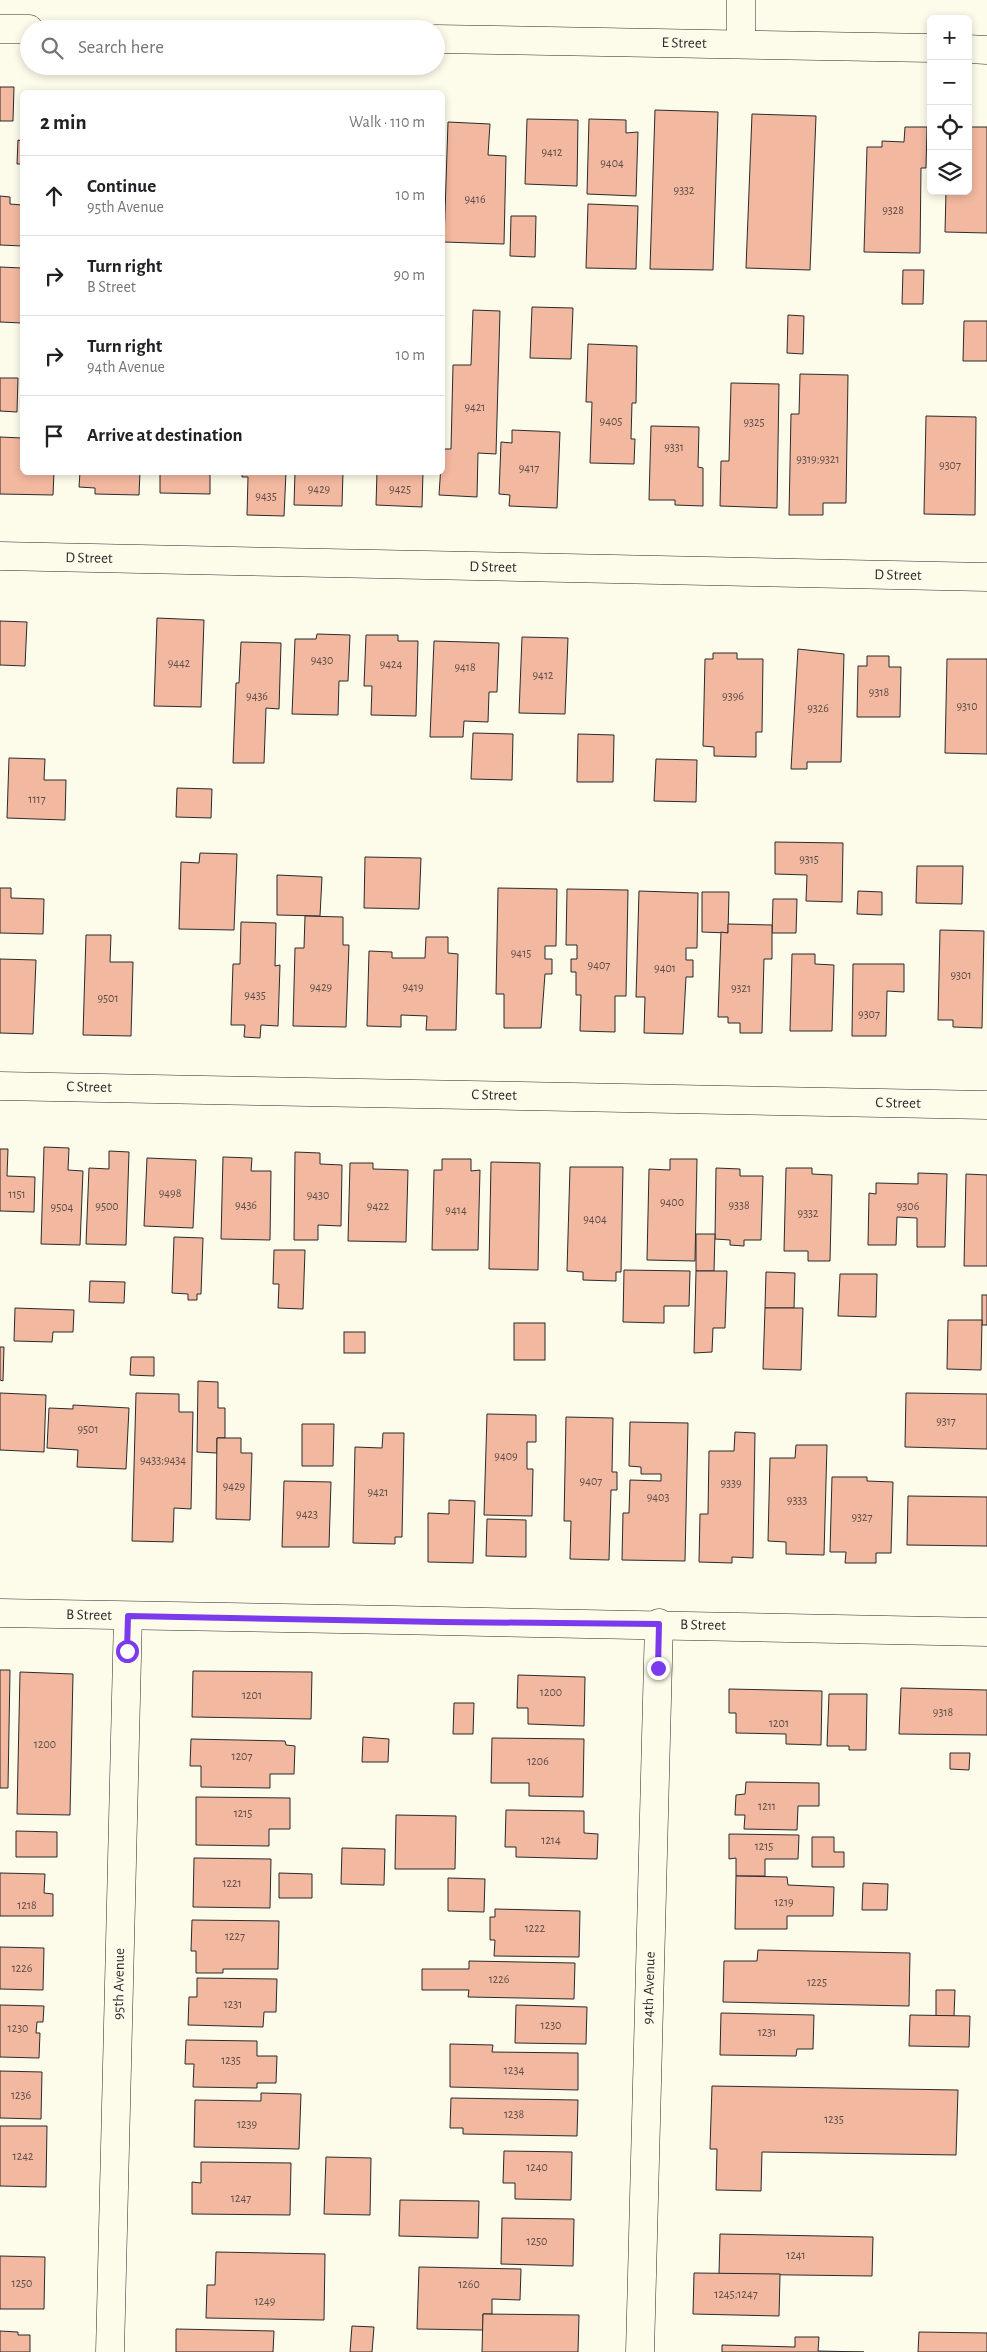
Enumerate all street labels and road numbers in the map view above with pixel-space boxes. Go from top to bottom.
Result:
street label: E Street [661,35,707,51]
street label: D Street [65,550,113,566]
street label: D Street [469,559,517,575]
street label: D Street [874,567,922,583]
street label: C Street [66,1079,112,1095]
street label: C Street [471,1087,517,1103]
street label: C Street [875,1095,921,1111]
street label: B Street [66,1607,112,1623]
street label: B Street [680,1617,726,1633]
street label: 95th Avenue [111,1948,127,2020]
street label: 94th Avenue [640,1951,658,2025]

